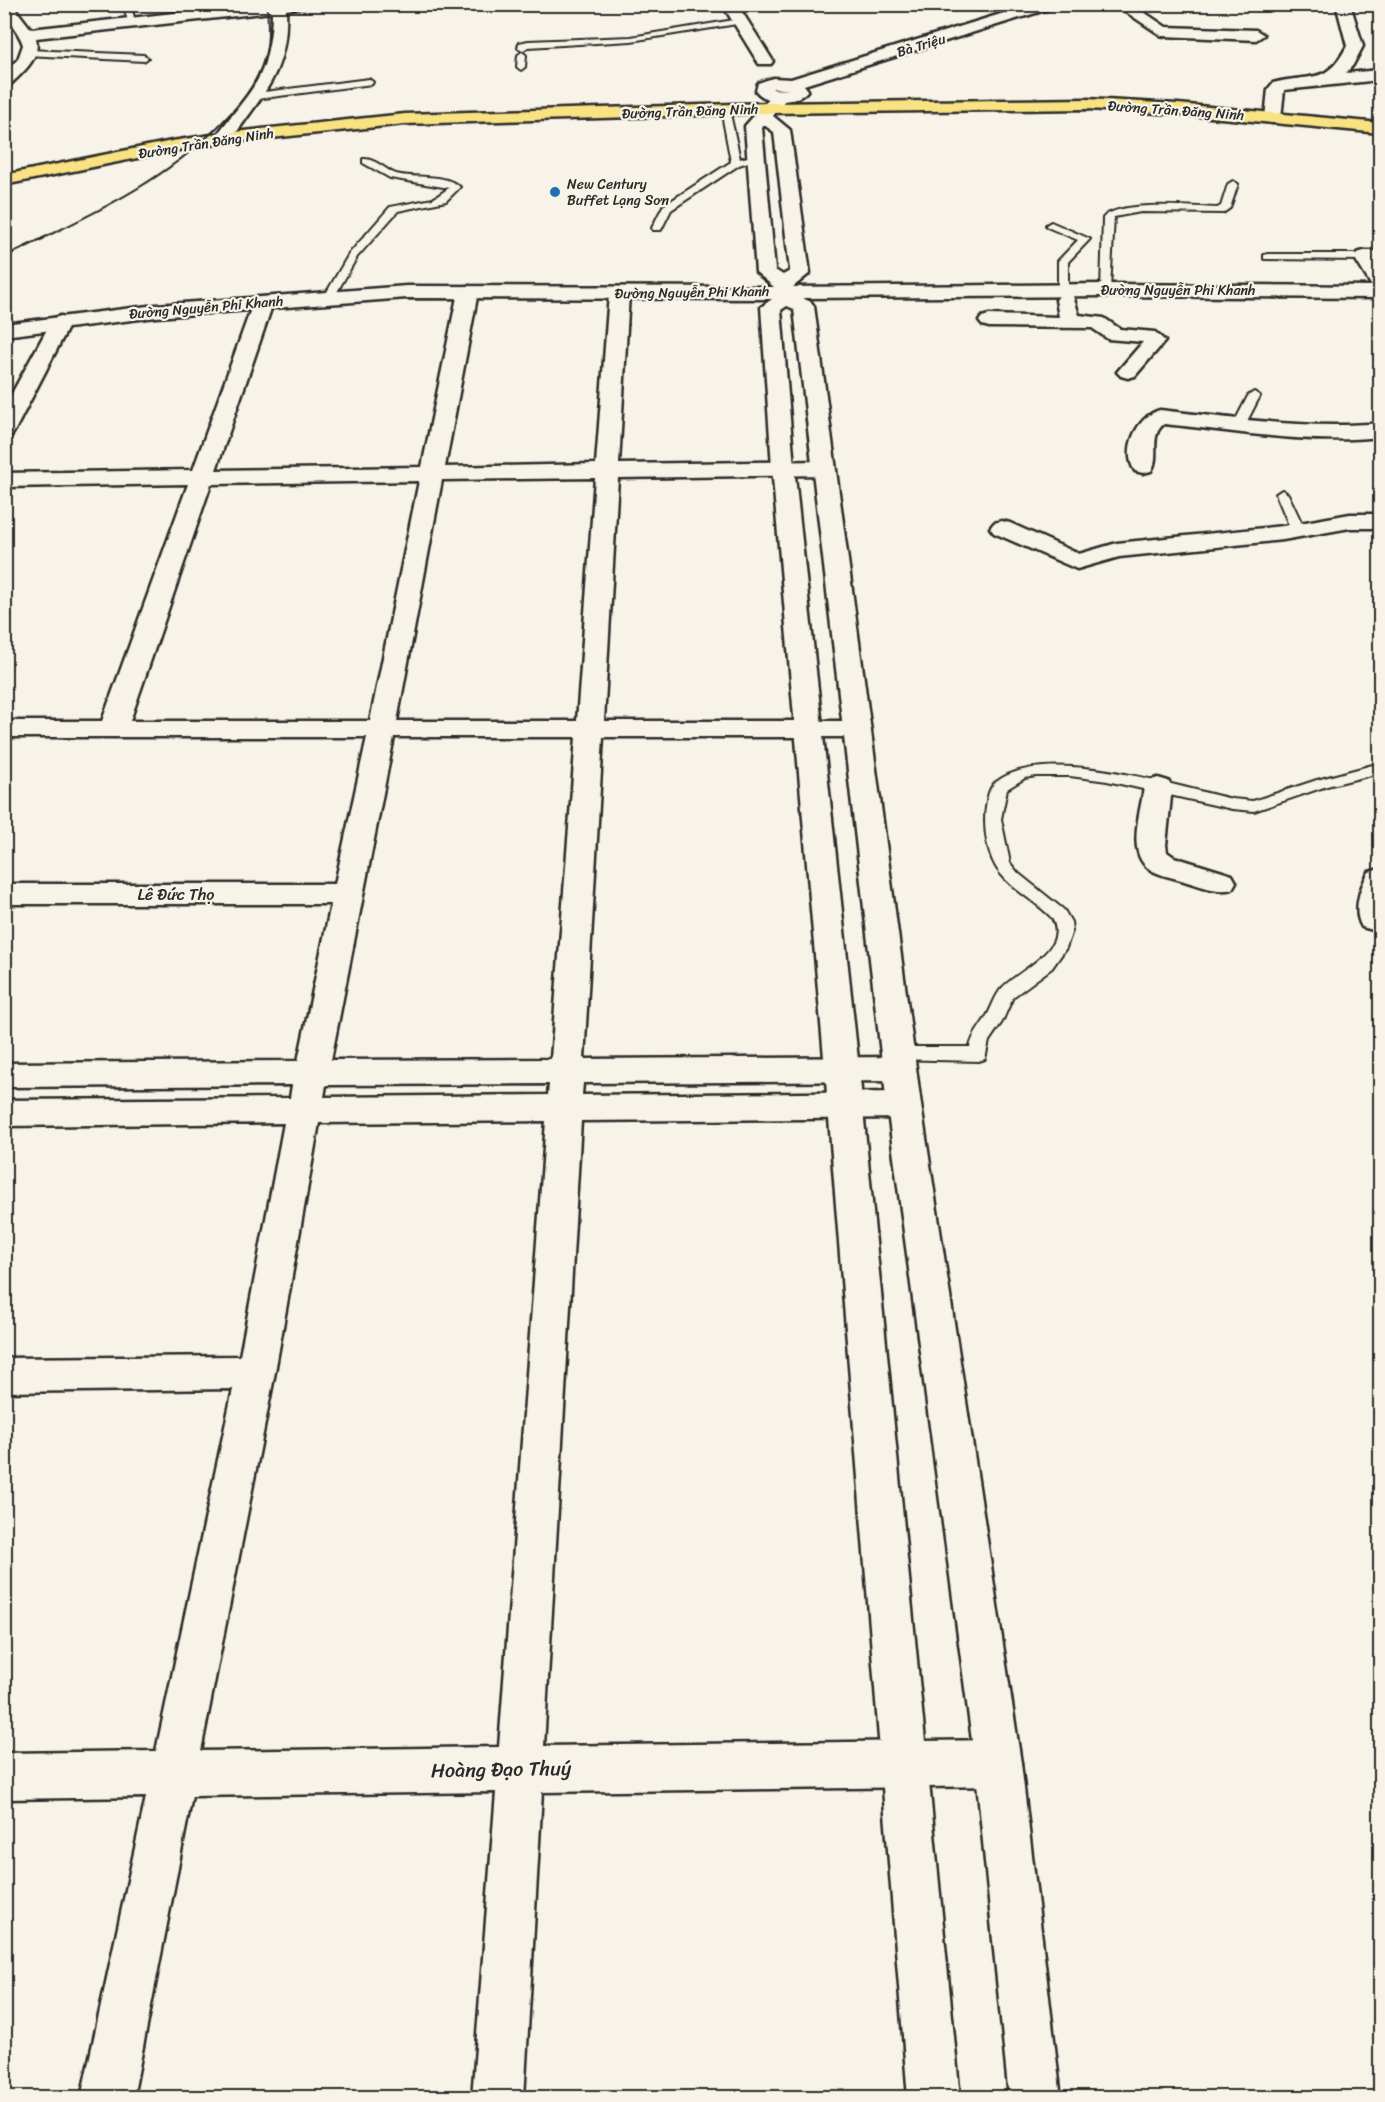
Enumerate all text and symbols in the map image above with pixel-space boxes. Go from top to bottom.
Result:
street label: Bà Triệu [894,26,949,65]
street label: Đường Trần Đăng Ninh [1107,93,1245,128]
street label: Đường Trần Đăng Ninh [621,97,759,126]
street label: Đường Trần Đăng Ninh [137,120,275,167]
place label: New Century Buffet Lạng Sơn [567,172,669,213]
marker: New Century Buffet Lạng Sơn [548,185,562,199]
street label: Đường Nguyễn Phi Khanh [1101,278,1255,303]
street label: Đường Nguyễn Phi Khanh [614,279,770,306]
street label: Đường Nguyễn Phi Khanh [128,288,284,327]
street label: Lê Đức Thọ [138,880,214,909]
street label: Hoàng Đạo Thuý [430,1751,572,1788]

